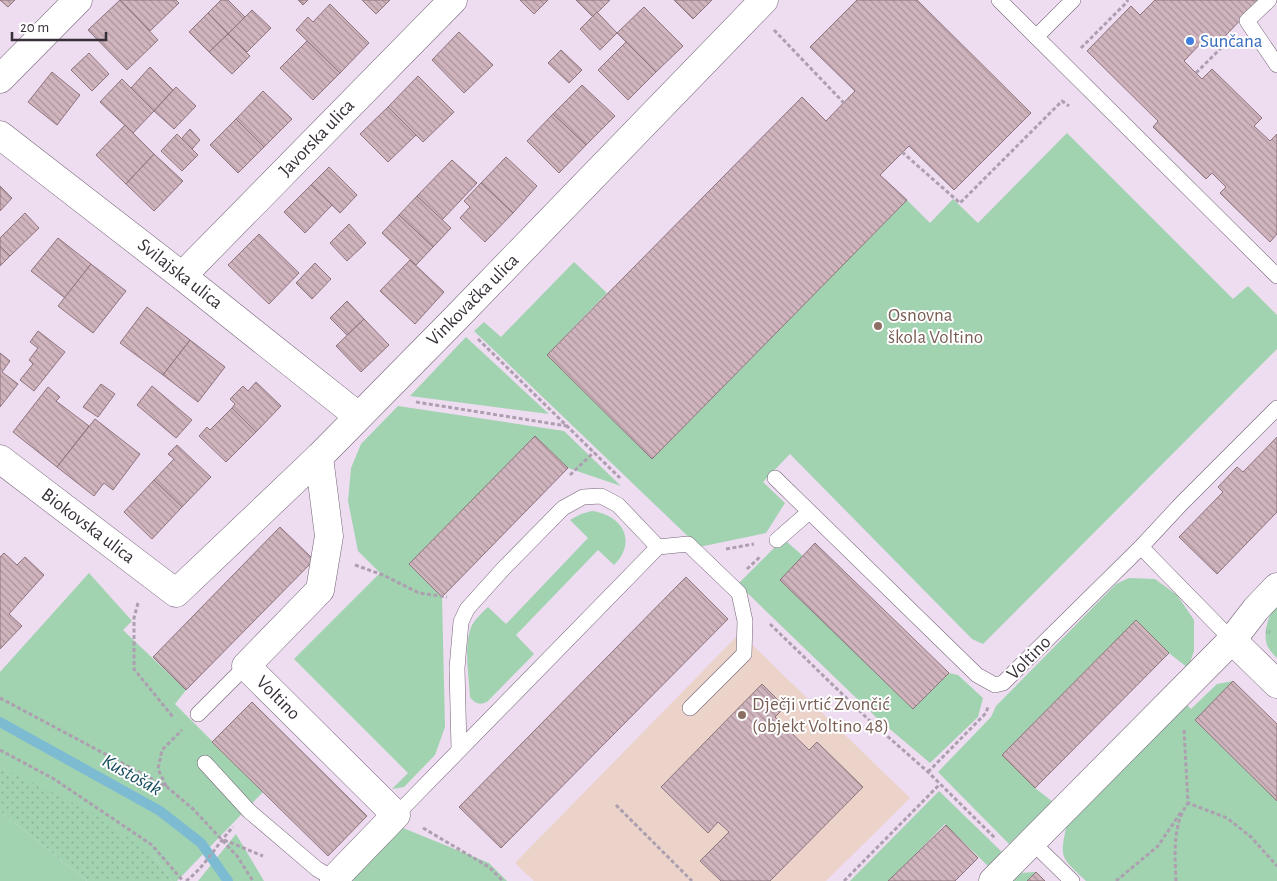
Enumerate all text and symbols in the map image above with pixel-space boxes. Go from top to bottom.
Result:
scale bar [12,10,106,42]
text: 20 m [20,20,49,35]
place label: Sunčana [1200,32,1263,51]
marker: Sunčana [1184,35,1196,47]
street label: Javorska ulica [276,96,358,180]
street label: Svilajska ulica [134,235,226,313]
street label: Vinkovačka ulica [423,250,523,350]
place label: Osnovna škola Voltino [888,306,983,347]
marker: Osnovna škola Voltino [872,320,884,332]
street label: Biokovska ulica [38,485,138,567]
street label: Voltino [1003,632,1055,684]
street label: Voltino [252,672,304,724]
place label: Dječji vrtić Zvončić (objekt Voltino 48) [752,695,890,736]
marker: Dječji vrtić Zvončić (objekt Voltino 48) [736,709,748,721]
water label: Kustošak [99,751,165,799]

